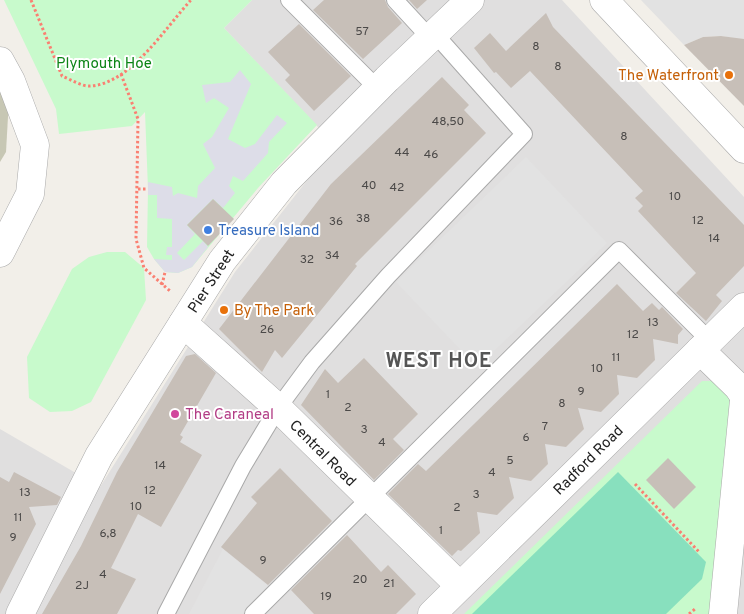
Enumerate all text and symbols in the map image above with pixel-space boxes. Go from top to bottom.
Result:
house number: 57 [355,24,369,40]
house number: 8 [532,39,540,55]
park label: Plymouth Hoe [56,55,152,74]
house number: 8 [554,59,562,75]
place label: The Waterfront [618,67,719,86]
marker: The Waterfront [723,69,735,81]
house number: 48,50 [432,114,464,130]
house number: 8 [620,129,628,145]
house number: 44 [395,145,409,161]
house number: 46 [424,147,438,163]
house number: 40 [361,178,377,194]
house number: 42 [390,180,404,196]
house number: 10 [669,189,681,205]
house number: 38 [356,211,370,227]
house number: 12 [692,213,704,229]
house number: 36 [329,214,343,230]
place label: Treasure Island [218,222,319,241]
marker: Treasure Island [202,224,214,236]
house number: 14 [708,231,720,247]
street label: Pier Street [185,246,240,317]
house number: 34 [325,248,339,264]
house number: 32 [300,252,314,268]
place label: By The Park [234,302,314,321]
marker: By The Park [218,304,230,316]
house number: 13 [647,315,659,331]
house number: 26 [260,322,274,338]
house number: 12 [627,327,639,343]
district label: WEST HOE [385,349,493,375]
house number: 11 [612,350,620,366]
house number: 10 [591,361,603,377]
house number: 9 [577,384,585,400]
house number: 1 [326,387,330,403]
house number: 8 [558,396,566,412]
house number: 2 [344,400,352,416]
place label: The Caraneal [185,406,274,425]
marker: The Caraneal [169,408,181,420]
street label: Central Road [284,417,359,492]
house number: 7 [542,419,548,435]
house number: 3 [360,422,368,438]
street label: Radford Road [550,422,628,500]
house number: 6 [522,430,530,446]
house number: 4 [378,435,386,451]
house number: 5 [506,453,514,469]
house number: 14 [154,458,166,474]
house number: 4 [488,465,496,481]
house number: 12 [144,483,156,499]
house number: 13 [19,485,31,501]
house number: 3 [472,487,480,503]
house number: 10 [130,499,142,515]
house number: 2 [453,500,461,516]
house number: 11 [14,510,22,526]
house number: 1 [439,523,443,539]
house number: 6,8 [99,526,117,542]
house number: 9 [9,530,17,546]
house number: 9 [259,553,267,569]
house number: 4 [99,567,107,583]
house number: 20 [352,572,368,588]
house number: 21 [383,576,395,592]
house number: 2J [75,578,89,594]
house number: 19 [320,589,332,605]

